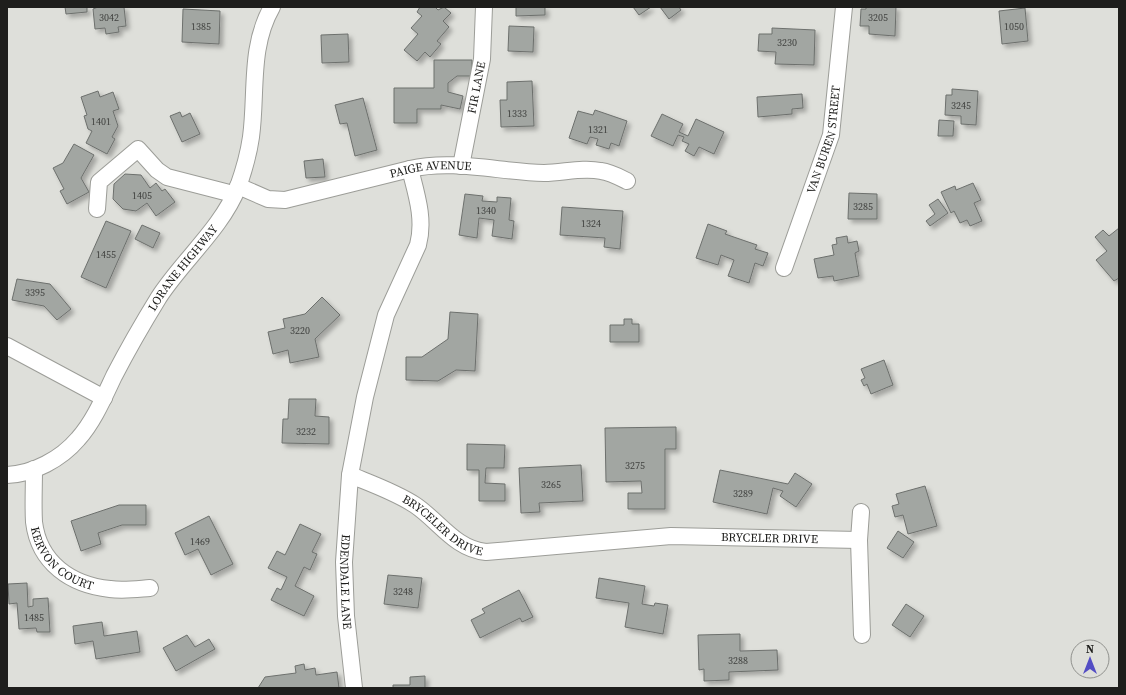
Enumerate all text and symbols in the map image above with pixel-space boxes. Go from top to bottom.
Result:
house number: 3042 [99,11,119,24]
house number: 3205 [868,11,888,24]
house number: 1385 [191,20,211,33]
house number: 1050 [1004,20,1024,33]
house number: 3230 [777,36,797,49]
street label: FIR LANE [463,60,489,115]
street label: VAN BUREN STREET [803,84,844,196]
house number: 3245 [951,99,971,112]
house number: 1333 [507,107,527,120]
house number: 1401 [91,115,111,128]
house number: 1321 [588,123,608,136]
street label: PAIGE AVENUE [388,157,472,182]
house number: 1405 [132,189,152,202]
house number: 3285 [853,200,873,213]
house number: 1340 [476,204,496,217]
house number: 1324 [581,217,601,230]
street label: LORANE HIGHWAY [144,221,222,314]
house number: 1455 [96,248,116,261]
house number: 3395 [25,286,45,299]
house number: 3220 [290,324,310,337]
house number: 3232 [296,425,316,438]
house number: 3275 [625,459,645,472]
house number: 3265 [541,478,561,491]
house number: 3289 [733,487,753,500]
street label: BRYCELER DRIVE [399,491,484,559]
street label: KERVON COURT [27,525,96,594]
street label: BRYCELER DRIVE [721,529,818,547]
street label: EDENDALE LANE [336,534,355,630]
house number: 1469 [190,535,210,548]
house number: 3248 [393,585,413,598]
house number: 1485 [24,611,44,624]
north arrow [1070,639,1110,679]
text: N [1086,642,1094,657]
house number: 3288 [728,654,748,667]

